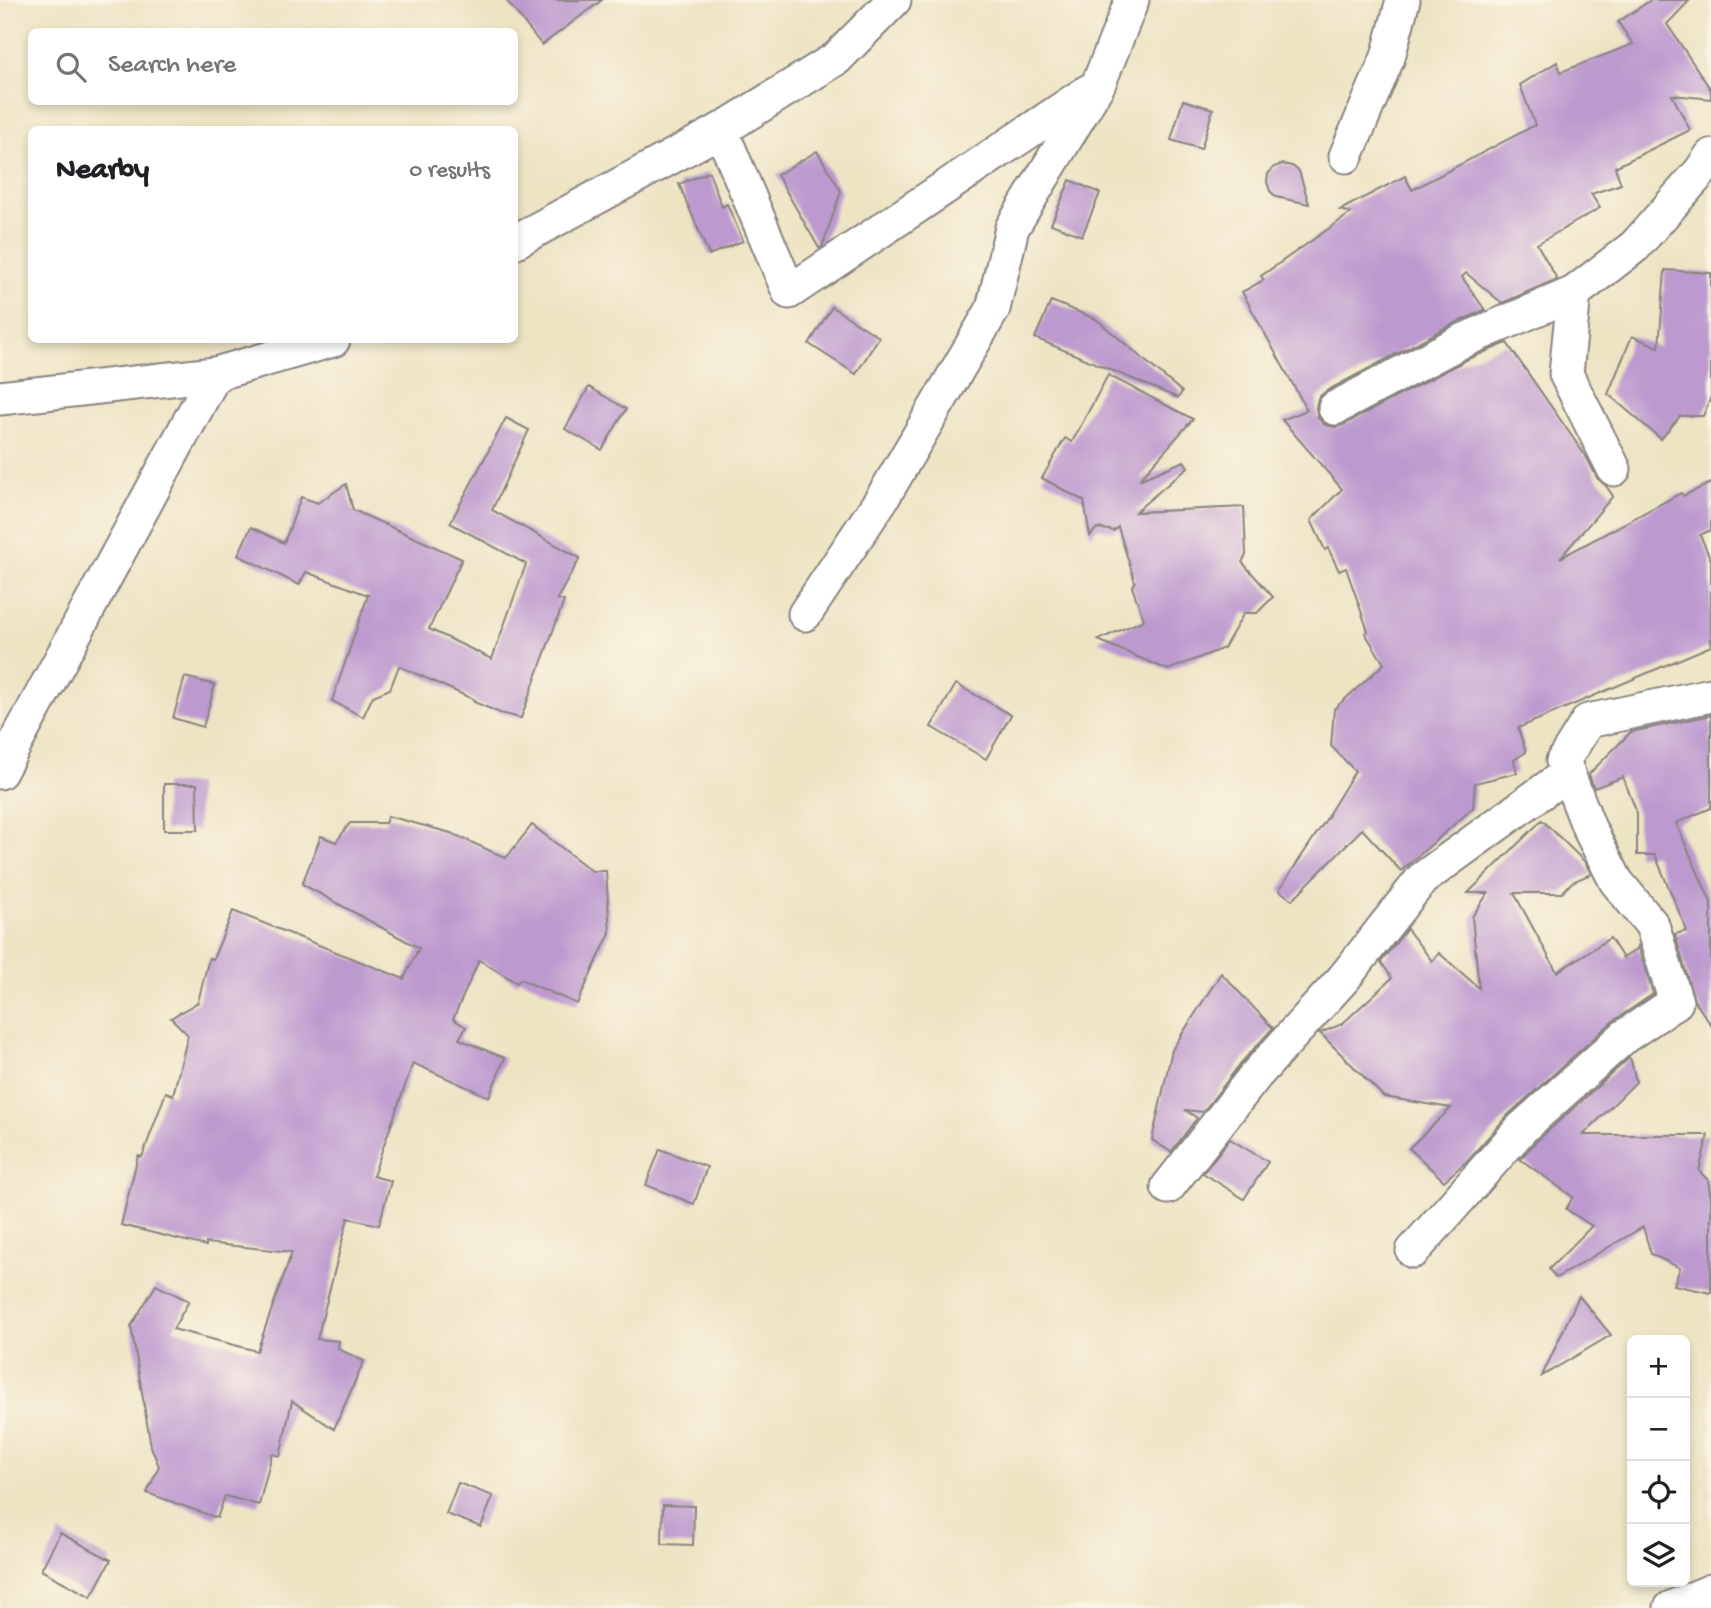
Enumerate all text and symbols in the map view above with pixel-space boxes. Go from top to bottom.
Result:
search box [28,28,518,105]
icon: search [52,48,90,86]
text: Search here [108,51,236,82]
text: Nearby [56,154,149,189]
text: 0 results [409,158,490,185]
map controls [1627,1335,1690,1587]
button: + [1627,1335,1690,1398]
button: − [1627,1398,1690,1461]
button: locate [1627,1461,1690,1524]
button: layers [1627,1524,1690,1587]

